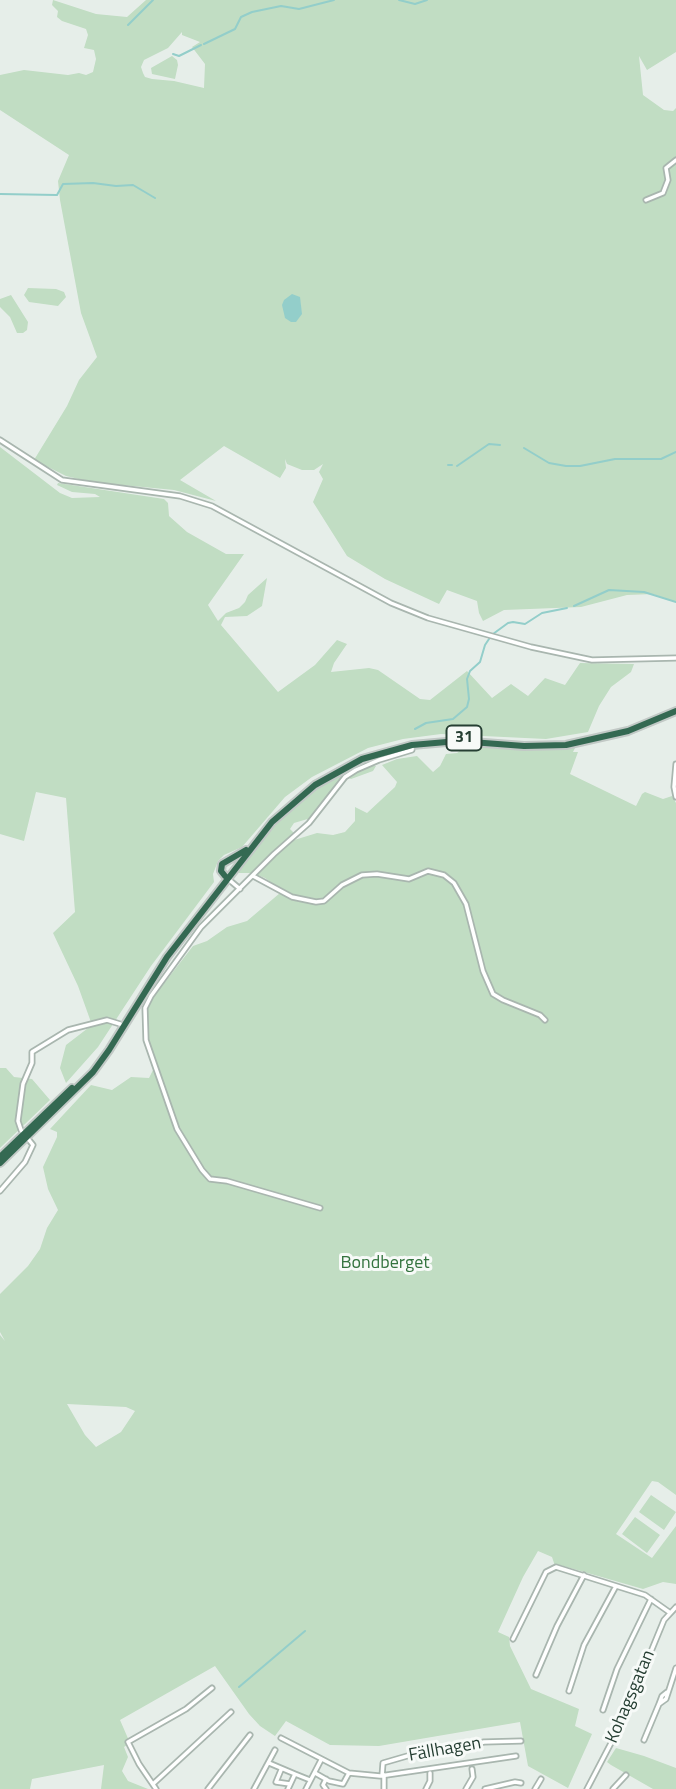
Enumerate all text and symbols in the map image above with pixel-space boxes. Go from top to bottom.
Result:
road number: 31 [447,726,482,750]
park label: Bondberget [340,1253,430,1275]
street label: Kohagsgatan [602,1647,660,1747]
street label: Fällhagen [407,1733,483,1767]

